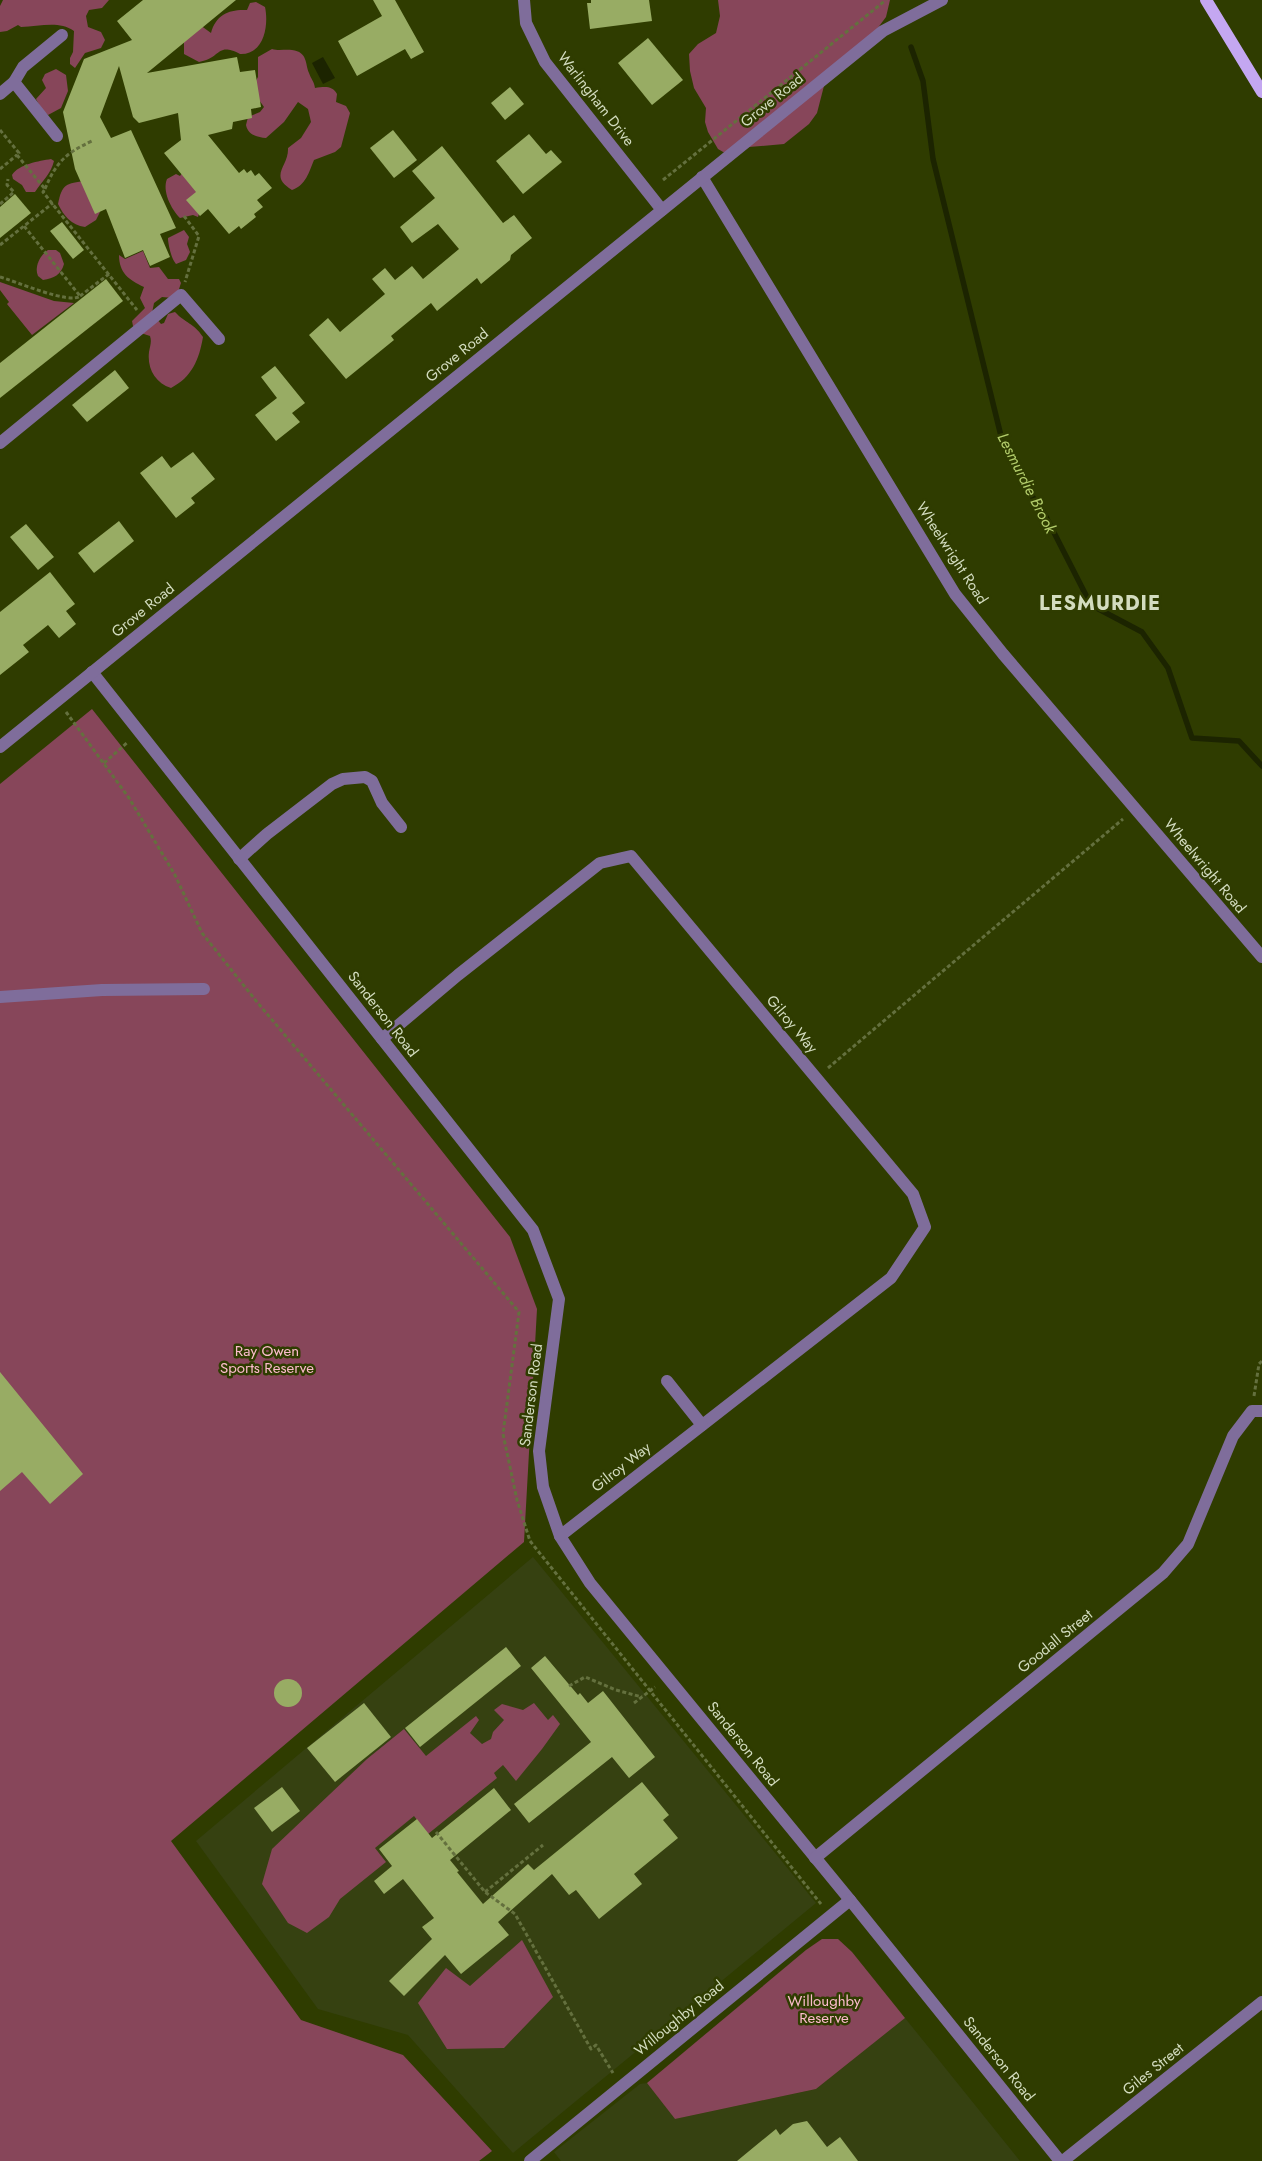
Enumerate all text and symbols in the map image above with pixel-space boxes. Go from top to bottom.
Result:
street label: Warlingham Drive [552,47,640,151]
street label: Grove Road [736,68,808,132]
street label: Grove Road [421,323,493,387]
water label: Lesmurdie Brook [992,429,1063,538]
street label: Wheelwright Road [911,498,993,608]
street label: Grove Road [107,578,179,642]
district label: LESMURDIE [1039,589,1161,618]
street label: Wheelwright Road [1159,814,1251,918]
street label: Sanderson Road [342,966,424,1062]
street label: Gilroy Way [761,990,823,1058]
park label: Ray Owen Sports Reserve [220,1340,314,1379]
street label: Sanderson Road [514,1342,548,1448]
street label: Gilroy Way [587,1437,656,1497]
street label: Goodall Street [1013,1604,1098,1678]
street label: Sanderson Road [702,1697,784,1791]
street label: Willoughby Road [629,1975,729,2061]
park label: Willoughby Reserve [787,1990,861,2029]
street label: Sanderson Road [958,2012,1040,2106]
street label: Giles Street [1118,2037,1189,2101]

